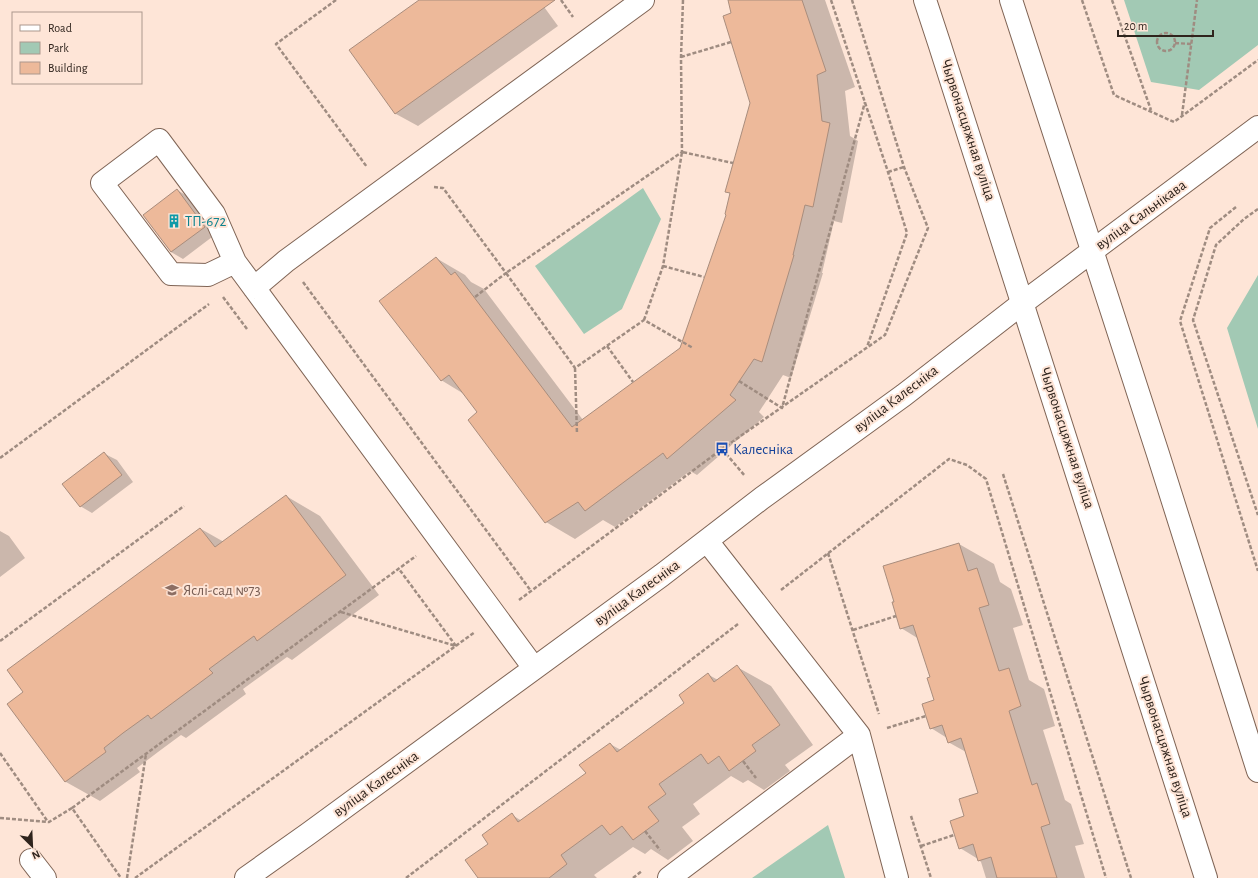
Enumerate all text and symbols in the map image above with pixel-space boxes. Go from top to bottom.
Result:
legend [12,12,142,84]
scale bar [1118,12,1213,38]
text: 20 m [1124,20,1147,32]
text: Road [48,22,72,34]
text: Park [48,42,69,54]
street label: Чырвонасцяжная вуліца [938,58,998,203]
text: Building [48,62,88,74]
street label: вуліца Сальнікава [1093,177,1189,253]
building icon: ТП-672 [166,213,182,229]
place label: ТП-672 [185,214,226,229]
street label: вуліца Калесніка [851,363,941,435]
street label: Чырвонасцяжная вуліца [1037,366,1097,511]
bus stop icon: Калесніка [714,441,730,457]
place label: Калесніка [733,442,793,457]
street label: вуліца Калесніка [592,557,682,629]
school or university icon: Яслі-сад №73 [164,582,180,598]
place label: Яслі-сад №73 [183,583,261,598]
street label: Чырвонасцяжная вуліца [1135,675,1195,820]
street label: вуліца Калесніка [331,748,421,820]
north arrow [12,826,52,866]
text: N [30,848,42,861]

